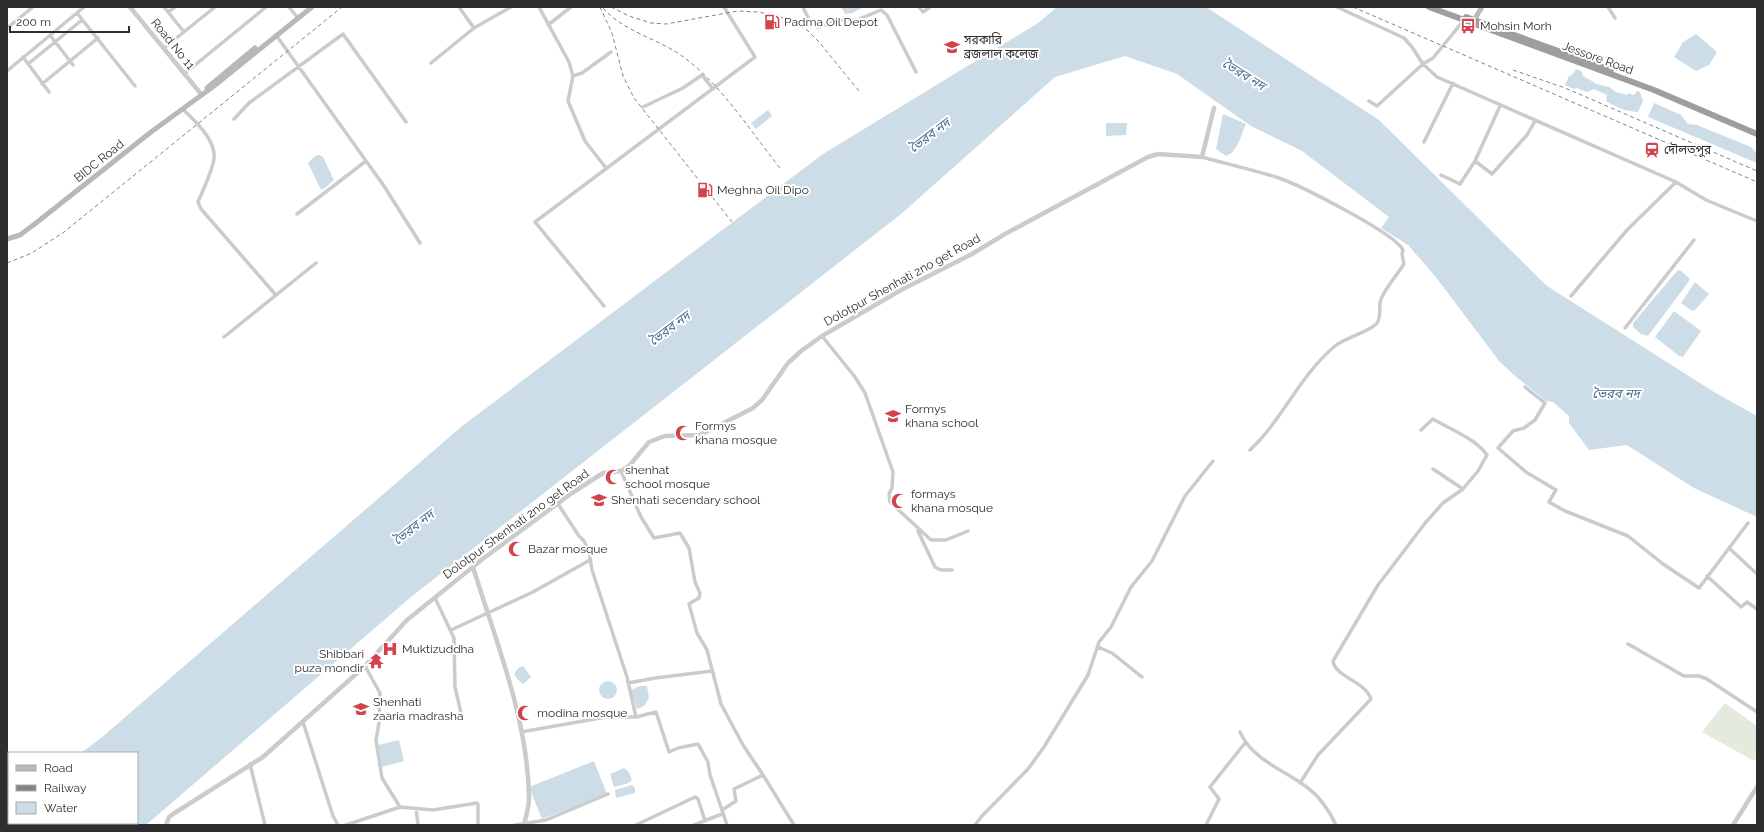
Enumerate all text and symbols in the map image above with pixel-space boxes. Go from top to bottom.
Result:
scale bar [10,8,129,34]
fuel station icon: Padma Oil Depot [763,13,781,31]
text: 200 m [16,15,51,29]
place label: Padma Oil Depot [784,15,878,29]
street label: Road No 11 [148,16,198,72]
bus stop icon: Mohsin Morh [1459,17,1477,35]
place label: Mohsin Morh [1480,19,1552,33]
place label: সরকারি ব্রজলাল কলেজ [963,32,1039,61]
school or university icon: সরকারি ব্রজলাল কলেজ [943,38,961,56]
street label: Jessore Road [1561,39,1635,77]
water label: ভৈরব নদ [1220,55,1270,95]
water label: ভৈরব নদ [906,113,955,156]
street label: BIDC Road [71,137,127,185]
station icon: দৌলতপুর [1643,141,1661,159]
place label: দৌলতপুর [1664,142,1712,158]
fuel station icon: Meghna Oil Dipo [696,181,714,199]
place label: Meghna Oil Dipo [717,183,809,197]
street label: Dolotpur Shenhati 2no get Road [821,231,983,329]
water label: ভৈরব নদ [646,306,695,349]
water label: ভৈরব নদ [1592,386,1643,401]
place label: Formys khana school [905,402,979,430]
school or university icon: Formys khana school [884,407,902,425]
place label: Formys khana mosque [695,419,777,447]
mosque icon: Formys khana mosque [674,424,692,442]
place label: shenhat school mosque [625,463,710,491]
street label: Dolotpur Shenhati 2no get Road [440,466,592,582]
mosque icon: shenhat school mosque [604,468,622,486]
place label: formays khana mosque [911,487,993,515]
school or university icon: Shenhati secendary school [590,491,608,509]
mosque icon: formays khana mosque [890,492,908,510]
place label: Shenhati secendary school [611,493,761,507]
water label: ভৈরব নদ [390,505,439,548]
mosque icon: Bazar mosque [507,540,525,558]
place label: Bazar mosque [528,542,608,556]
hospital icon: Muktizuddha [381,640,399,658]
place label: Muktizuddha [402,642,474,656]
place label: Shibbari puza mondir [295,647,365,675]
temple icon: Shibbari puza mondir [367,652,385,670]
place label: Shenhati zaaria madrasha [373,695,464,723]
school or university icon: Shenhati zaaria madrasha [352,700,370,718]
mosque icon: modina mosque [516,704,534,722]
place label: modina mosque [537,706,627,720]
legend [8,752,138,824]
text: Road [44,761,73,775]
text: Railway [44,781,87,795]
text: Water [44,801,78,815]

